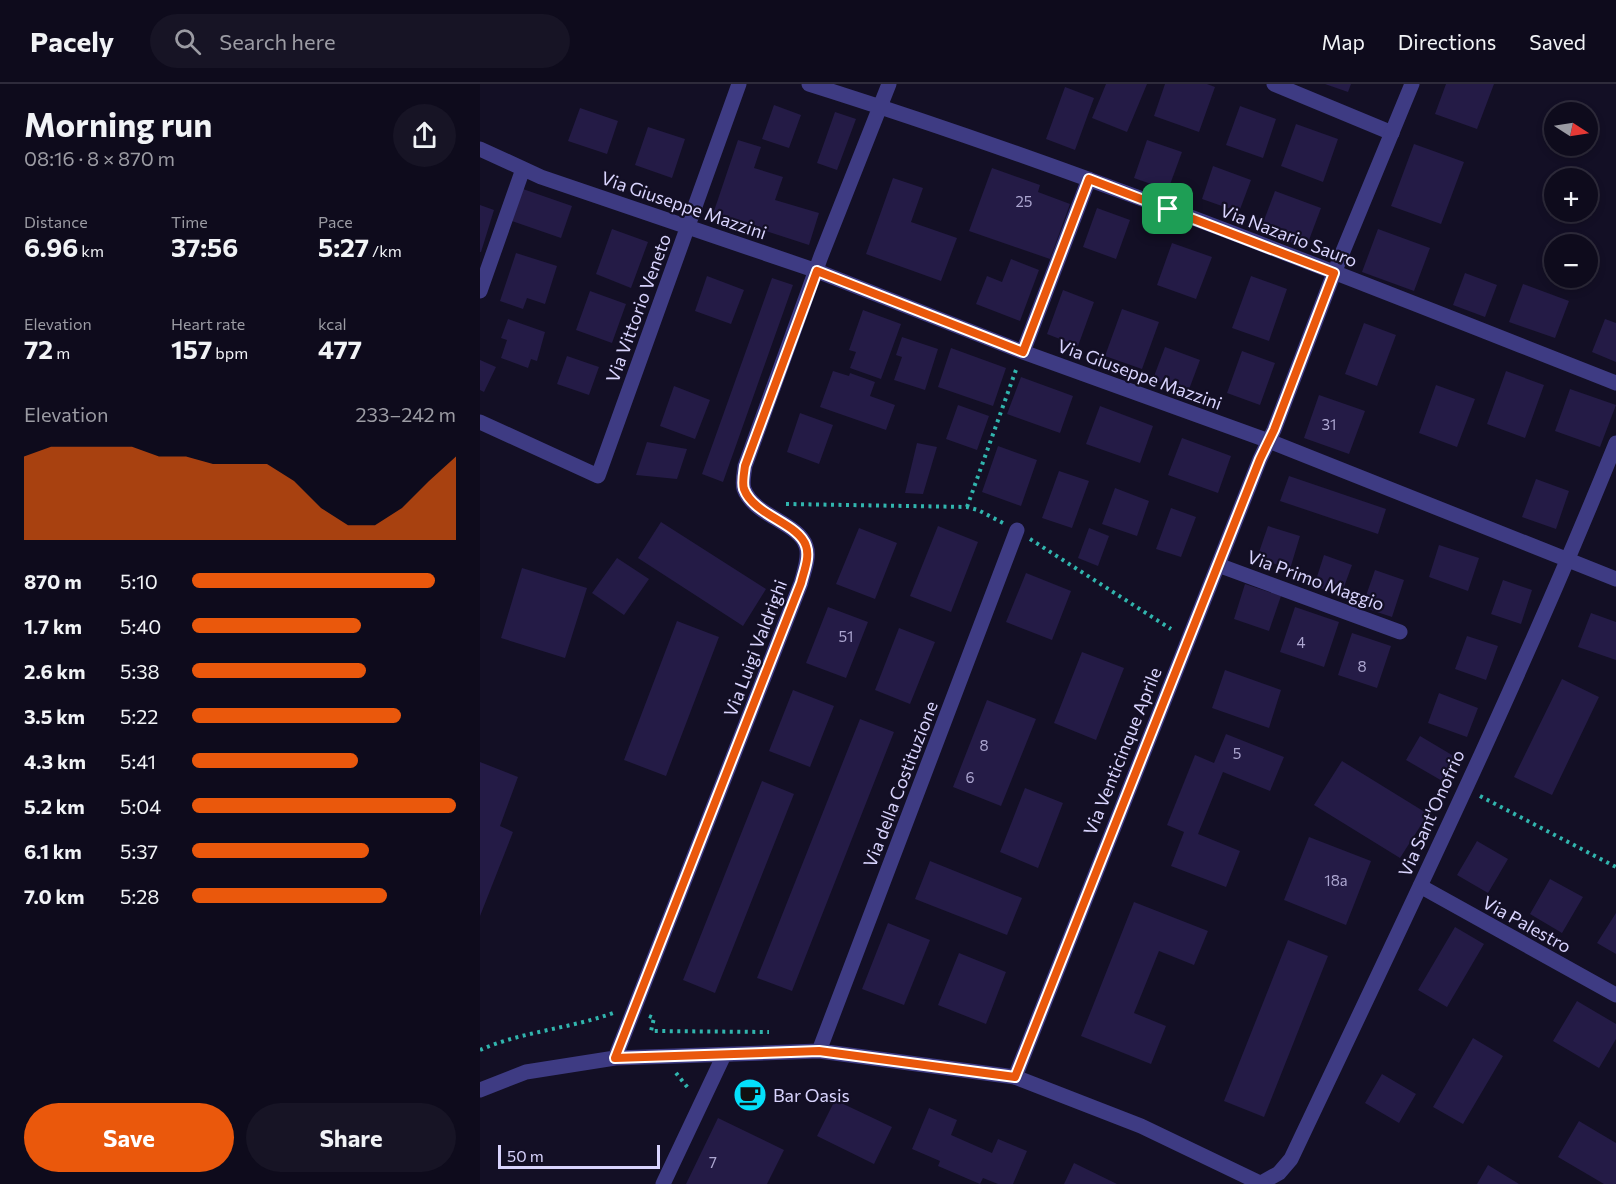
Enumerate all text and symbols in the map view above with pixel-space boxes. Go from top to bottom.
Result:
search box [150,14,570,68]
text: Pacely [30,24,114,58]
icon: search [171,25,204,58]
text: Search here [219,28,336,55]
text: Map [1322,29,1365,54]
text: Directions [1398,29,1496,54]
text: Saved [1529,29,1586,54]
north arrow [1544,102,1598,156]
map controls [1544,102,1598,288]
text: Morning run [24,103,212,144]
button: share [393,104,456,167]
text: 08:16 · 8 × 870 m [24,146,175,170]
street label: Via Giuseppe Mazzini [598,166,770,244]
button: + [1544,168,1598,222]
pin [1142,183,1193,234]
house number: 25 [1016,192,1032,210]
icon: arrive [1151,192,1184,225]
street label: Via Nazario Sauro [1217,199,1361,271]
text: Distance [24,212,88,231]
text: Time [171,212,208,231]
text: Pace [318,212,353,231]
text: 6.96 [24,231,78,262]
text: 37:56 [171,231,238,262]
text: 5:27 [318,231,369,262]
street label: Via Vittorio Veneto [601,231,675,385]
button: − [1544,234,1598,288]
text: km [78,241,104,260]
text: /km [369,241,402,260]
text: Elevation [24,314,92,333]
text: Heart rate [171,314,245,333]
text: kcal [318,314,347,333]
text: 72 [24,333,53,364]
text: 157 [171,333,212,364]
text: 477 [318,333,362,364]
street label: Via Giuseppe Mazzini [1055,334,1225,414]
text: m [53,343,70,362]
text: bpm [212,343,248,362]
text: Elevation [24,402,109,426]
text: 233–242 m [356,402,456,426]
house number: 31 [1322,415,1336,433]
street label: Via Primo Maggio [1244,545,1388,615]
text: 870 m [24,569,82,593]
text: 5:10 [120,569,158,593]
street label: Via Luigi Valdrighi [719,576,791,720]
text: 1.7 km [24,614,82,638]
text: 5:40 [120,614,161,638]
house number: 51 [838,627,854,645]
house number: 4 [1297,633,1306,651]
house number: 8 [1357,657,1367,675]
text: 2.6 km [24,659,85,683]
text: 5:38 [120,659,160,683]
street label: Via Venticinque Aprile [1078,664,1166,838]
street label: Via della Costituzione [858,698,942,870]
text: 3.5 km [24,704,85,728]
text: 5:22 [120,704,158,728]
house number: 8 [979,736,989,754]
house number: 5 [1233,744,1241,762]
street label: Via Sant'Onofrio [1393,746,1469,880]
text: 4.3 km [24,749,86,773]
text: 5:41 [120,749,156,773]
house number: 6 [965,768,975,786]
text: 5.2 km [24,794,85,818]
text: 5:04 [120,794,161,818]
text: 6.1 km [24,839,82,863]
text: 5:37 [120,839,158,863]
house number: 18a [1324,871,1348,889]
text: 7.0 km [24,884,84,908]
text: 5:28 [120,884,159,908]
street label: Via Palestro [1479,891,1575,957]
cafe icon: Bar Oasis [732,1077,768,1113]
place label: Bar Oasis [773,1084,850,1106]
button: Save [24,1103,234,1172]
button: Share [246,1103,456,1172]
scale bar [498,1142,660,1170]
text: 50 m [507,1146,544,1165]
house number: 7 [709,1153,717,1171]

